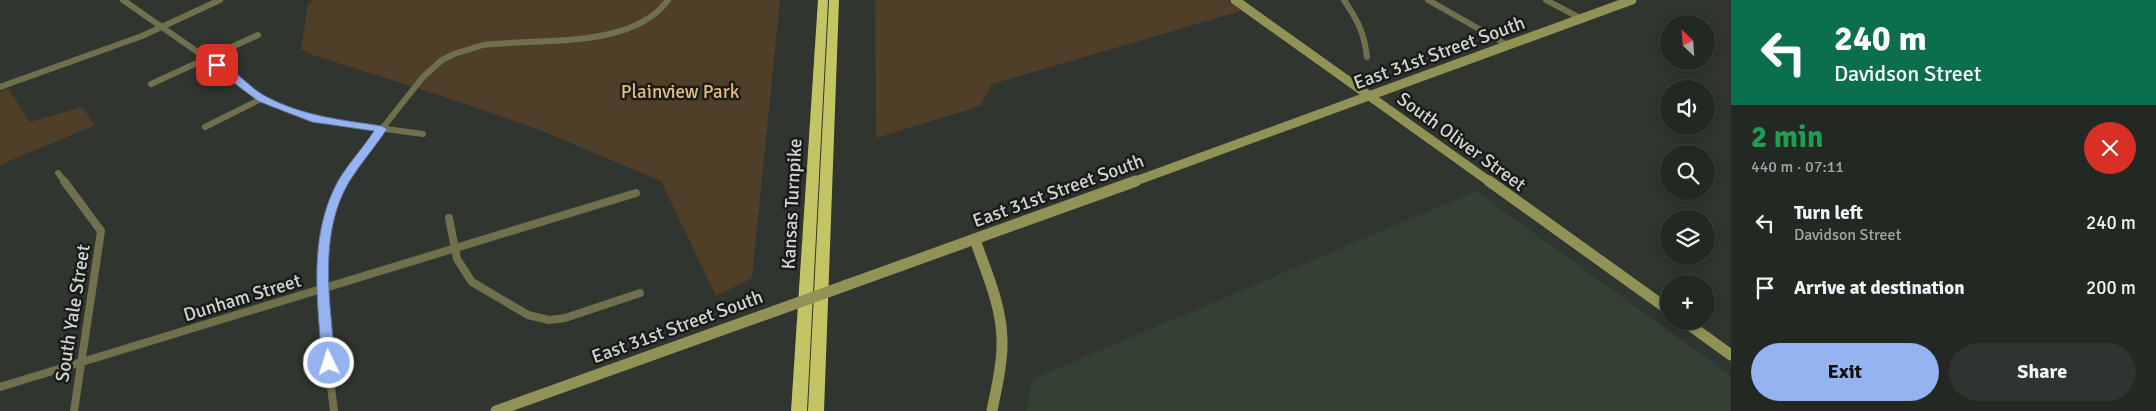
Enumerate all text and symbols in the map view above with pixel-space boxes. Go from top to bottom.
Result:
street label: East 31st Street South [1350,11,1528,95]
north arrow [1660,15,1715,70]
map controls [1660,15,1715,330]
text: 240 m [1834,17,1927,60]
icon: left [1751,20,1816,85]
pin [196,44,238,86]
icon: arrive [203,51,231,79]
text: Davidson Street [1834,60,1981,87]
park label: Plainview Park [621,80,740,104]
button: sound [1660,80,1715,135]
street label: South Oliver Street [1392,87,1531,197]
text: 2 min [1751,119,1823,156]
button: close [2084,122,2136,174]
street label: Kansas Turnpike [777,138,807,270]
button: search [1660,145,1715,200]
street label: East 31st Street South [969,149,1147,233]
text: 440 m · 07:11 [1751,157,1844,177]
text: Turn left [1794,201,1863,225]
icon: left [1751,209,1779,237]
button: layers [1660,210,1715,265]
text: 240 m [2086,211,2136,235]
text: Davidson Street [1794,225,1901,245]
street label: South Yale Street [50,242,96,384]
street label: Dunham Street [181,269,304,327]
icon: arrive [1751,274,1779,302]
button: + [1660,275,1715,330]
text: Arrive at destination [1794,276,1965,300]
text: 200 m [2086,276,2136,300]
street label: East 31st Street South [588,285,766,369]
position arrow [302,336,354,388]
button: Exit [1751,343,1939,401]
button: Share [1949,343,2136,401]

